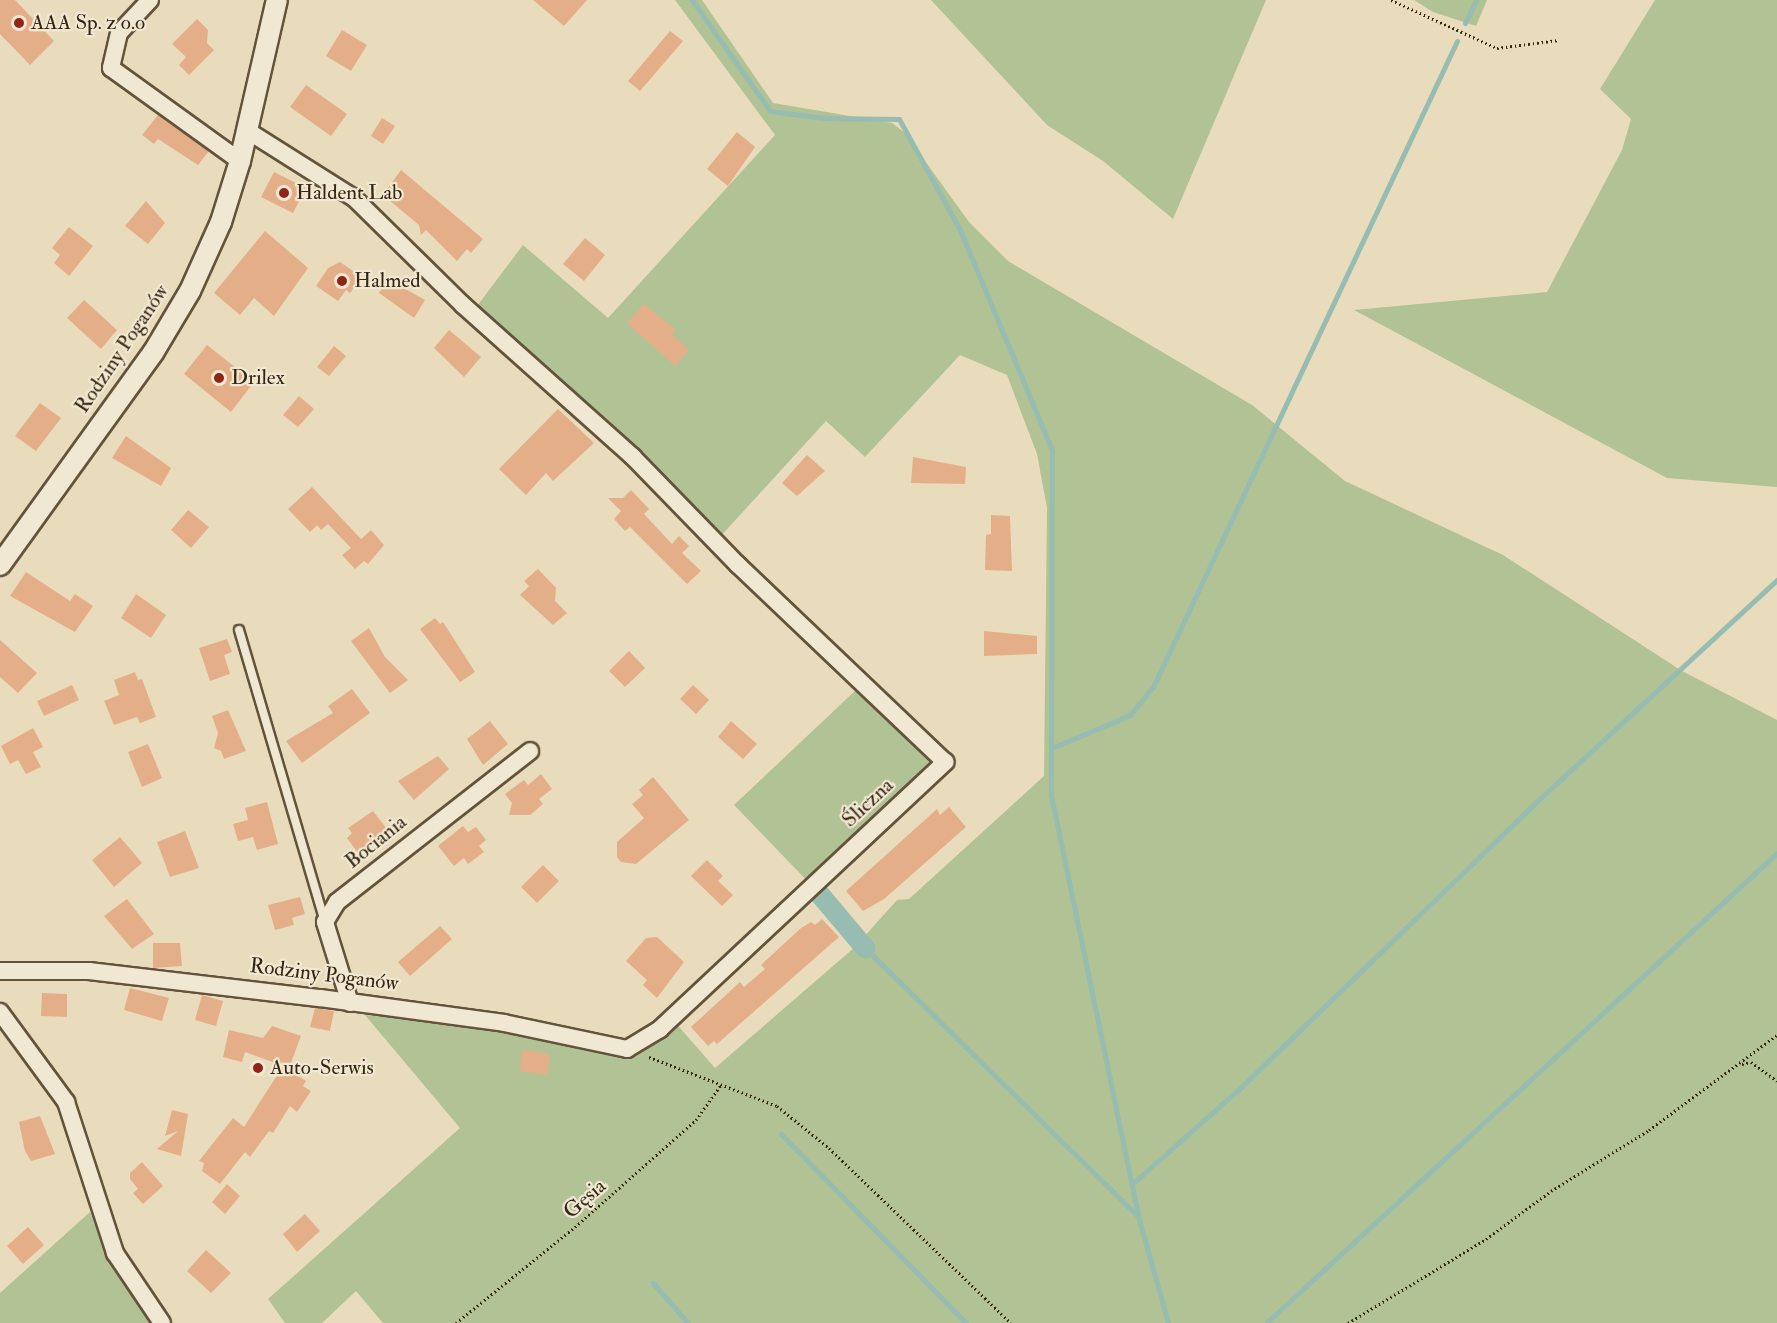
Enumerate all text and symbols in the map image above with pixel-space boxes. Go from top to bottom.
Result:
place label: AAA Sp. z o.o [31,10,145,36]
marker: AAA Sp. z o.o [12,16,26,30]
place label: Haldent Lab [296,180,402,206]
marker: Haldent Lab [277,186,291,200]
place label: Halmed [354,268,421,294]
marker: Halmed [335,274,349,288]
street label: Rodziny Poganów [70,280,174,418]
place label: Drilex [231,365,285,391]
marker: Drilex [212,371,226,385]
street label: Śliczna [837,773,899,833]
street label: Bociania [340,810,412,874]
street label: Rodziny Poganów [248,953,400,997]
place label: Auto-Serwis [270,1055,374,1081]
marker: Auto-Serwis [251,1061,265,1075]
street label: Gęsia [559,1174,611,1224]

